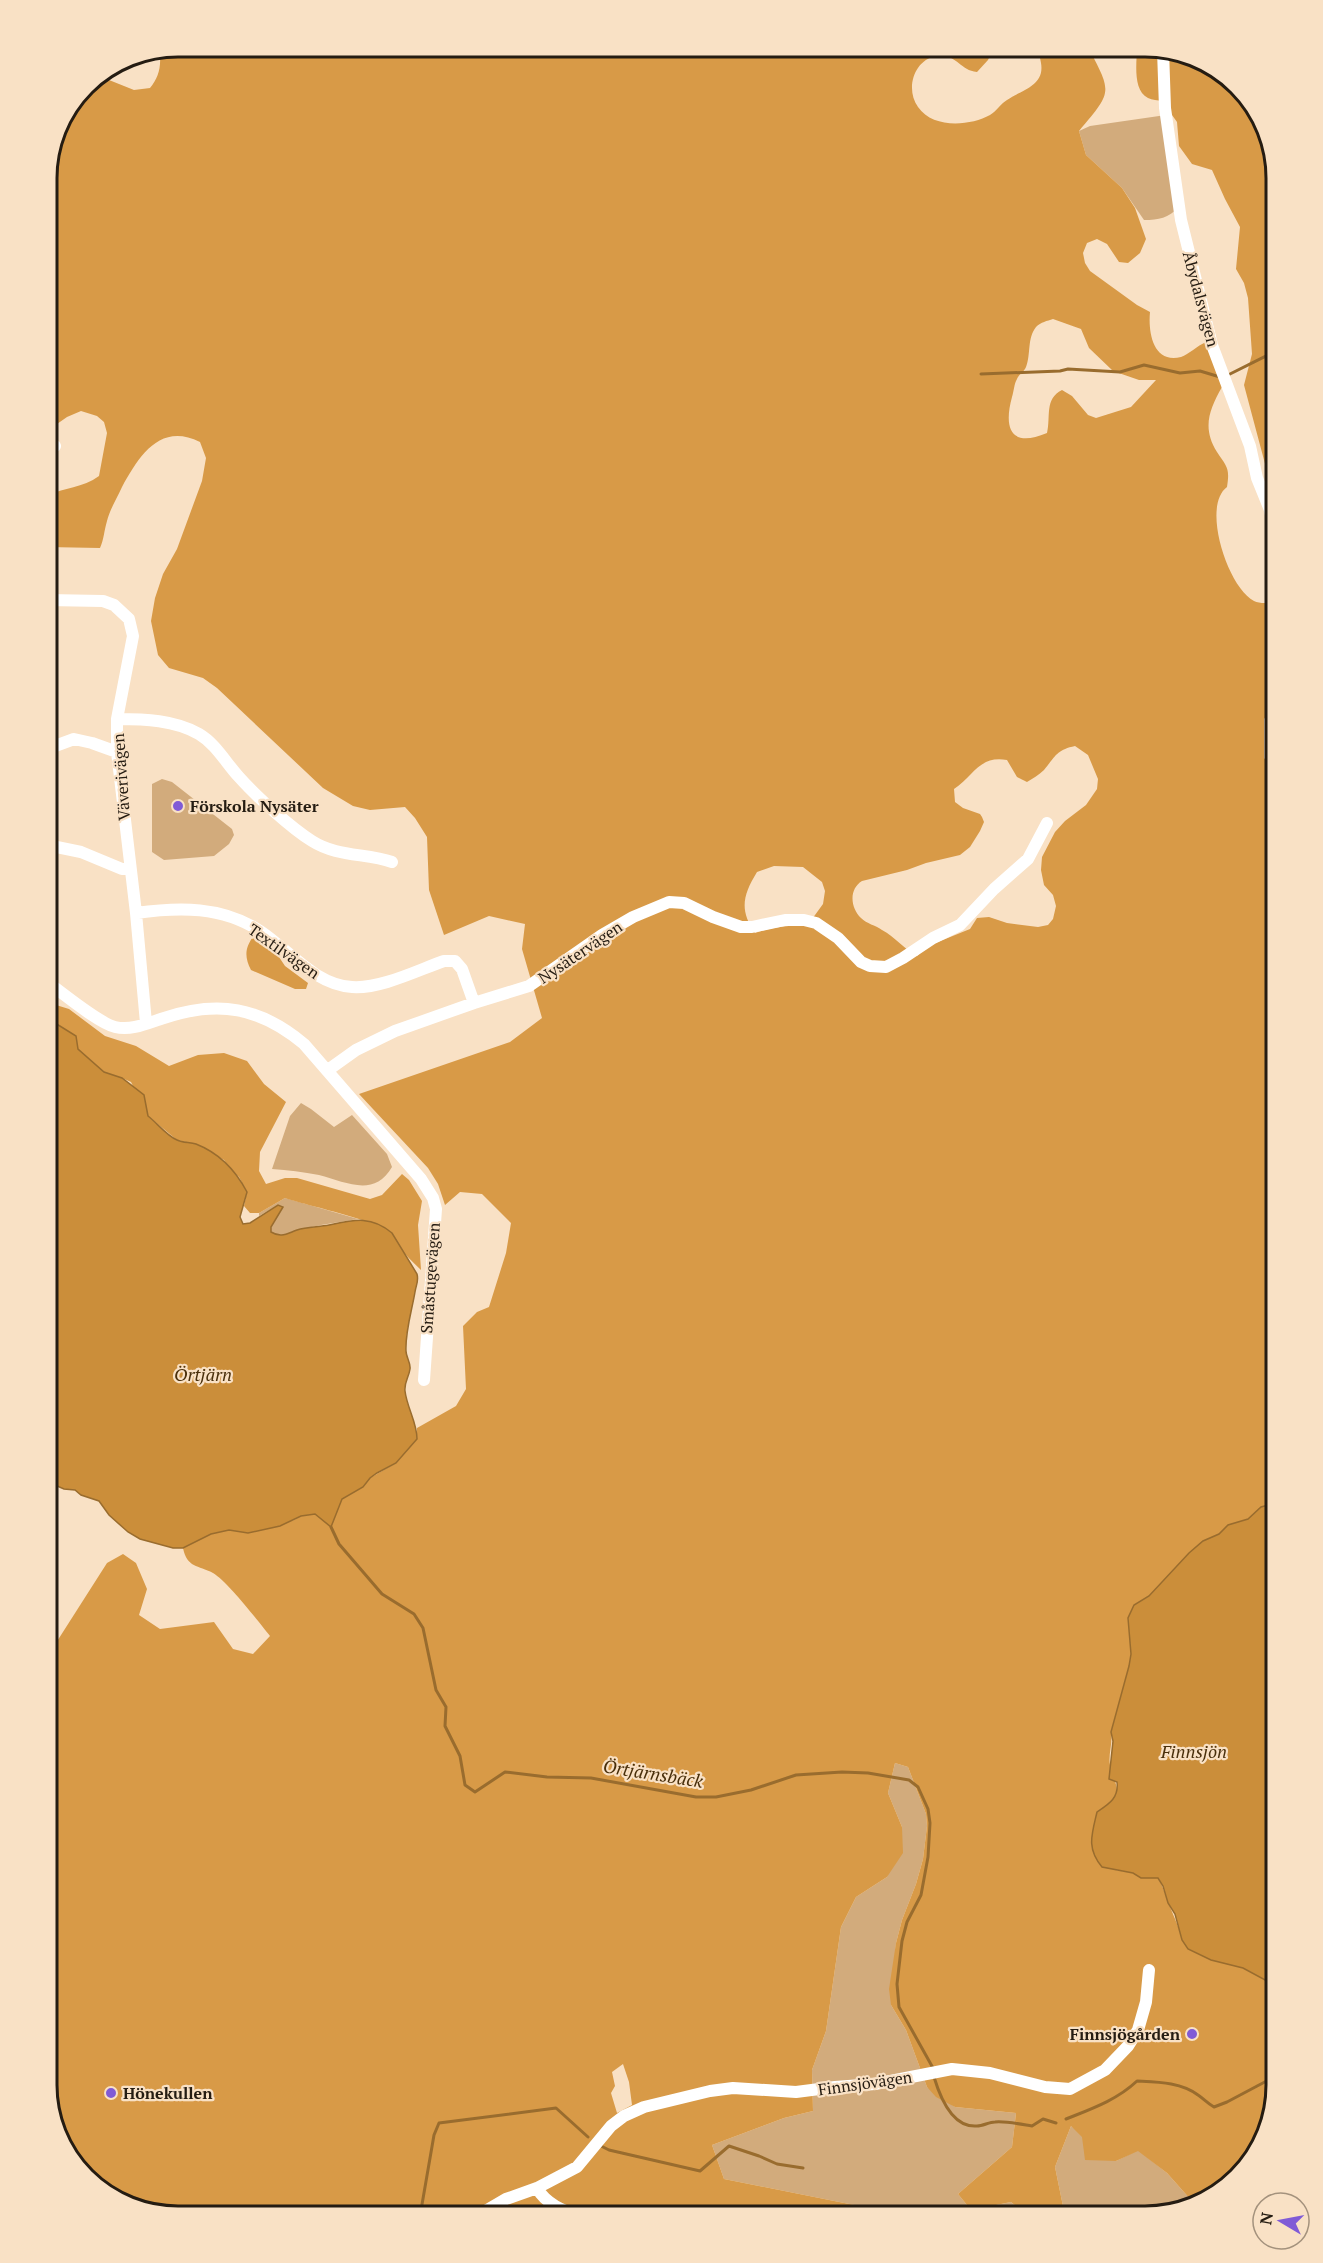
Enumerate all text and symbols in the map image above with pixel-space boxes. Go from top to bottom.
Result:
street label: Åbydalsvägen [1178,249,1224,350]
street label: Väverivägen [107,732,135,821]
place label: Förskola Nysäter [190,795,319,817]
marker: Förskola Nysäter [171,799,185,813]
street label: Nysätervägen [533,915,627,988]
street label: Textilvägen [244,918,325,984]
street label: Småstugevägen [415,1221,445,1334]
water label: Örtjärn [174,1362,232,1386]
water label: Finnsjön [1160,1739,1227,1763]
water label: Örtjärnsbäck [601,1753,705,1793]
place label: Finnsjögården [1070,2023,1181,2045]
marker: Finnsjögården [1185,2027,1199,2041]
street label: Finnsjövägen [817,2065,914,2100]
place label: Hönekullen [123,2082,213,2104]
marker: Hönekullen [104,2086,118,2100]
north arrow [1251,2191,1311,2251]
text: N [1254,2211,1278,2226]

